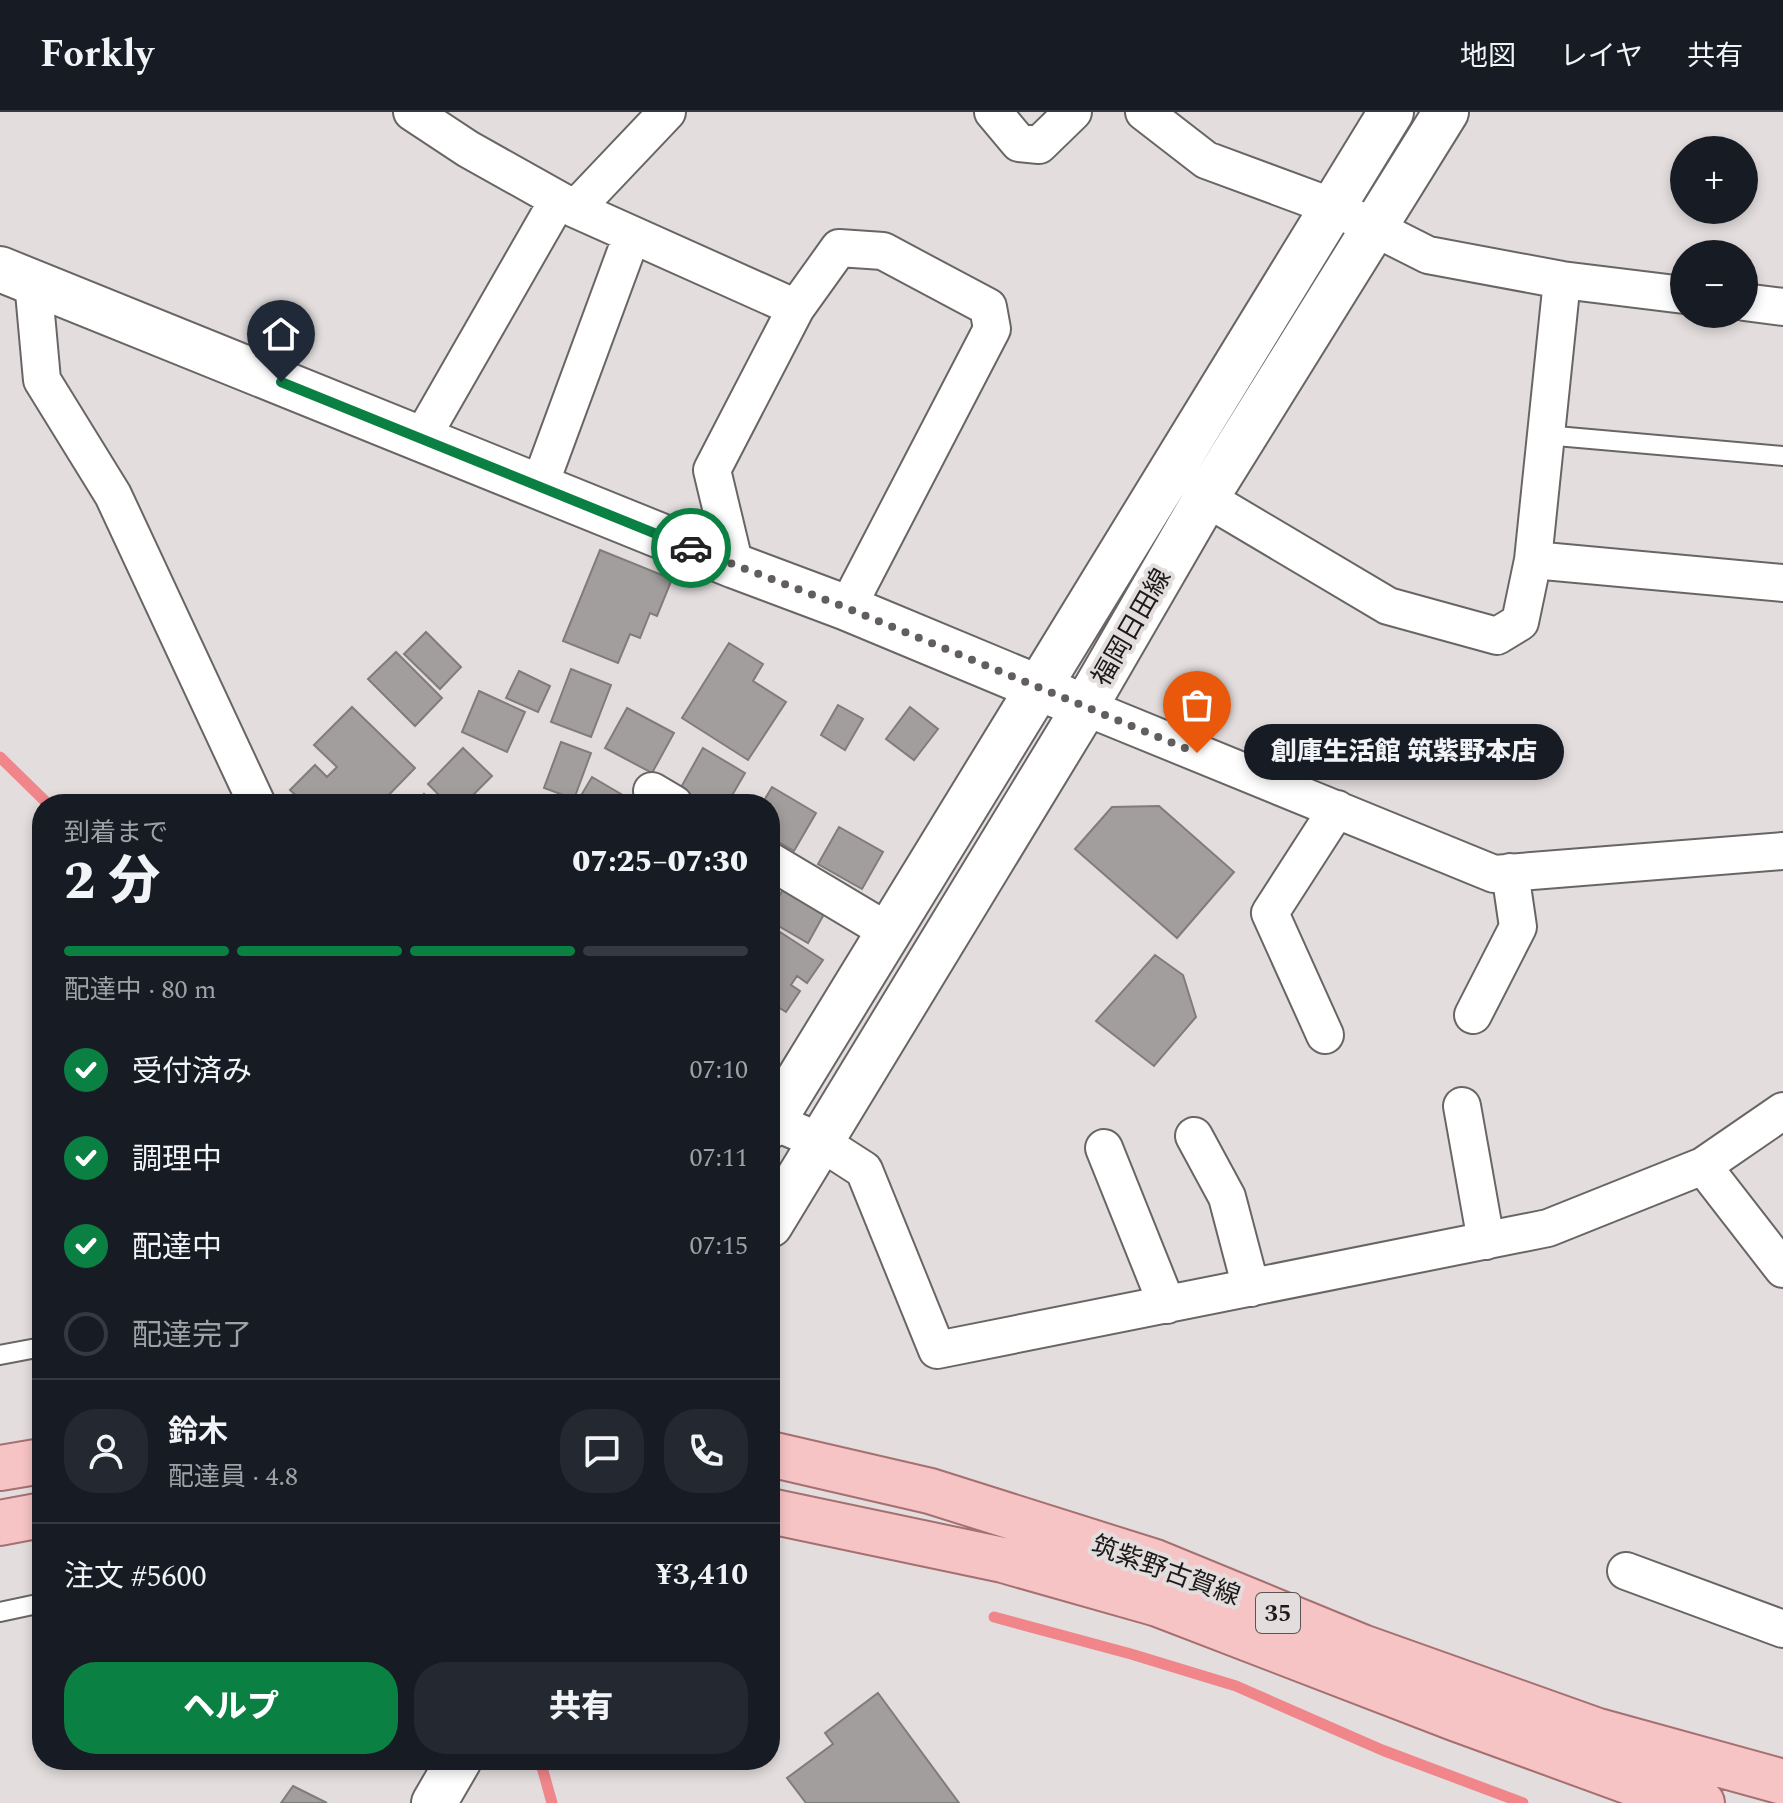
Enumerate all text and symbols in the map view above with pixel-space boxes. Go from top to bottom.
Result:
text: Forkly [40,26,153,84]
text: 地図 [1460,35,1516,78]
text: レイヤ [1560,35,1643,78]
text: 共有 [1687,35,1743,78]
map controls [1670,136,1758,328]
button: + [1670,136,1758,224]
button: − [1670,240,1758,328]
pin [247,300,315,382]
icon: home [259,312,303,356]
courier [651,508,731,588]
icon: car [669,526,713,570]
street label: 福岡日田線 [1082,561,1182,694]
pin [1163,671,1231,753]
icon: bag [1175,683,1219,727]
callout: 創庫生活館 筑紫野本店 [1245,725,1565,781]
text: 創庫生活館 筑紫野本店 [1271,732,1537,772]
text: 到着まで [64,813,168,853]
text: 07:25–07:30 [572,839,748,885]
text: 2 分 [64,843,160,922]
text: 配達中 · 80 m [64,970,216,1010]
icon: check [64,1048,108,1092]
text: 受付済み [132,1049,252,1095]
text: 07:10 [689,1050,748,1090]
icon: check [64,1136,108,1180]
text: 調理中 [132,1137,222,1183]
text: 07:11 [689,1138,748,1178]
icon: check [64,1224,108,1268]
text: 配達中 [132,1225,222,1271]
text: 07:15 [689,1226,748,1266]
text: 配達完了 [132,1313,252,1359]
button: person [64,1409,148,1493]
text: 鈴木 [168,1409,228,1455]
button: chat [560,1409,644,1493]
button: phone [664,1409,748,1493]
text: 配達員 · 4.8 [168,1457,298,1497]
street label: 筑紫野古賀線 [1086,1525,1246,1616]
text: ¥3,410 [656,1552,748,1598]
text: 注文 #5600 [64,1554,207,1600]
road number: 35 [1256,1593,1300,1633]
button: ヘルプ [64,1662,398,1754]
button: 共有 [414,1662,748,1754]

